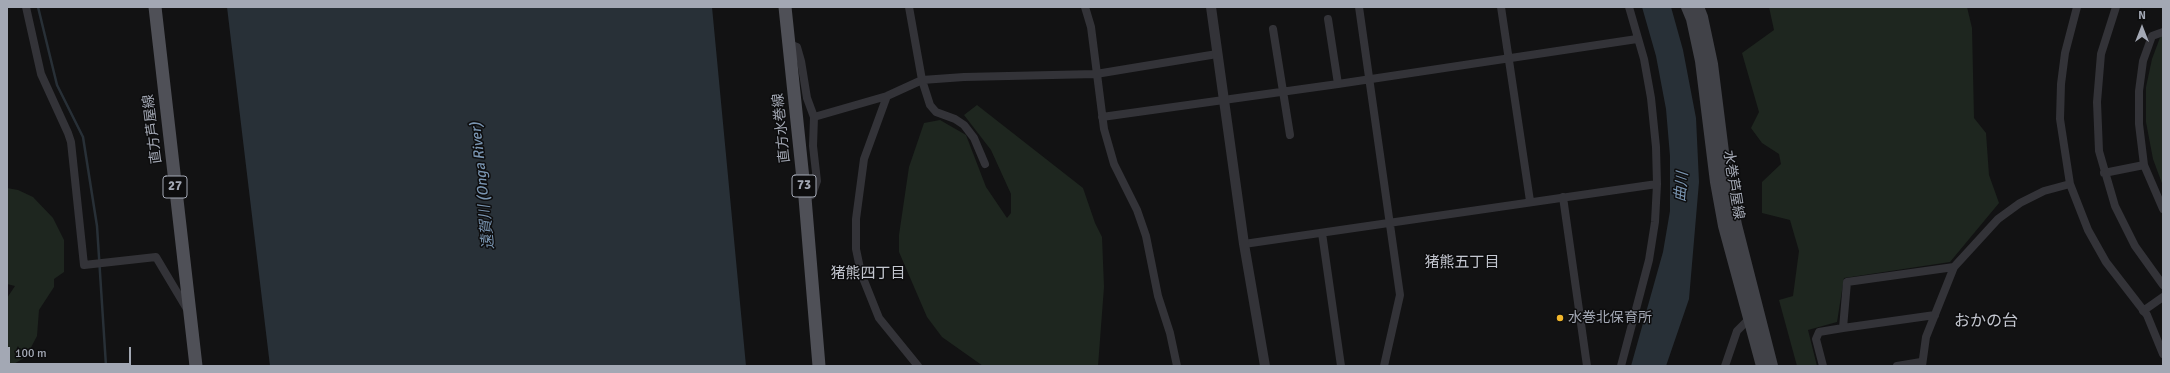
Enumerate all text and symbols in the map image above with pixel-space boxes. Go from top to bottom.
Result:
north arrow [2122,8,2162,48]
text: N [2138,9,2146,22]
street label: 直方水巻線 [770,92,794,164]
street label: 直方芦屋線 [140,93,166,165]
water label: 遠賀川 (Onga River) [467,122,499,250]
street label: 水巻芦屋線 [1719,149,1747,221]
water label: 曲川 [1672,171,1692,203]
road number: 73 [792,175,816,197]
road number: 27 [163,176,187,198]
district label: 猪熊五丁目 [1425,254,1499,272]
district label: 猪熊四丁目 [831,265,905,283]
place label: 水巻北保育所 [1568,310,1652,326]
district label: おかの台 [1954,312,2018,332]
marker: 水巻北保育所 [1555,313,1565,323]
scale bar [10,339,133,365]
text: 100 m [15,346,47,361]

